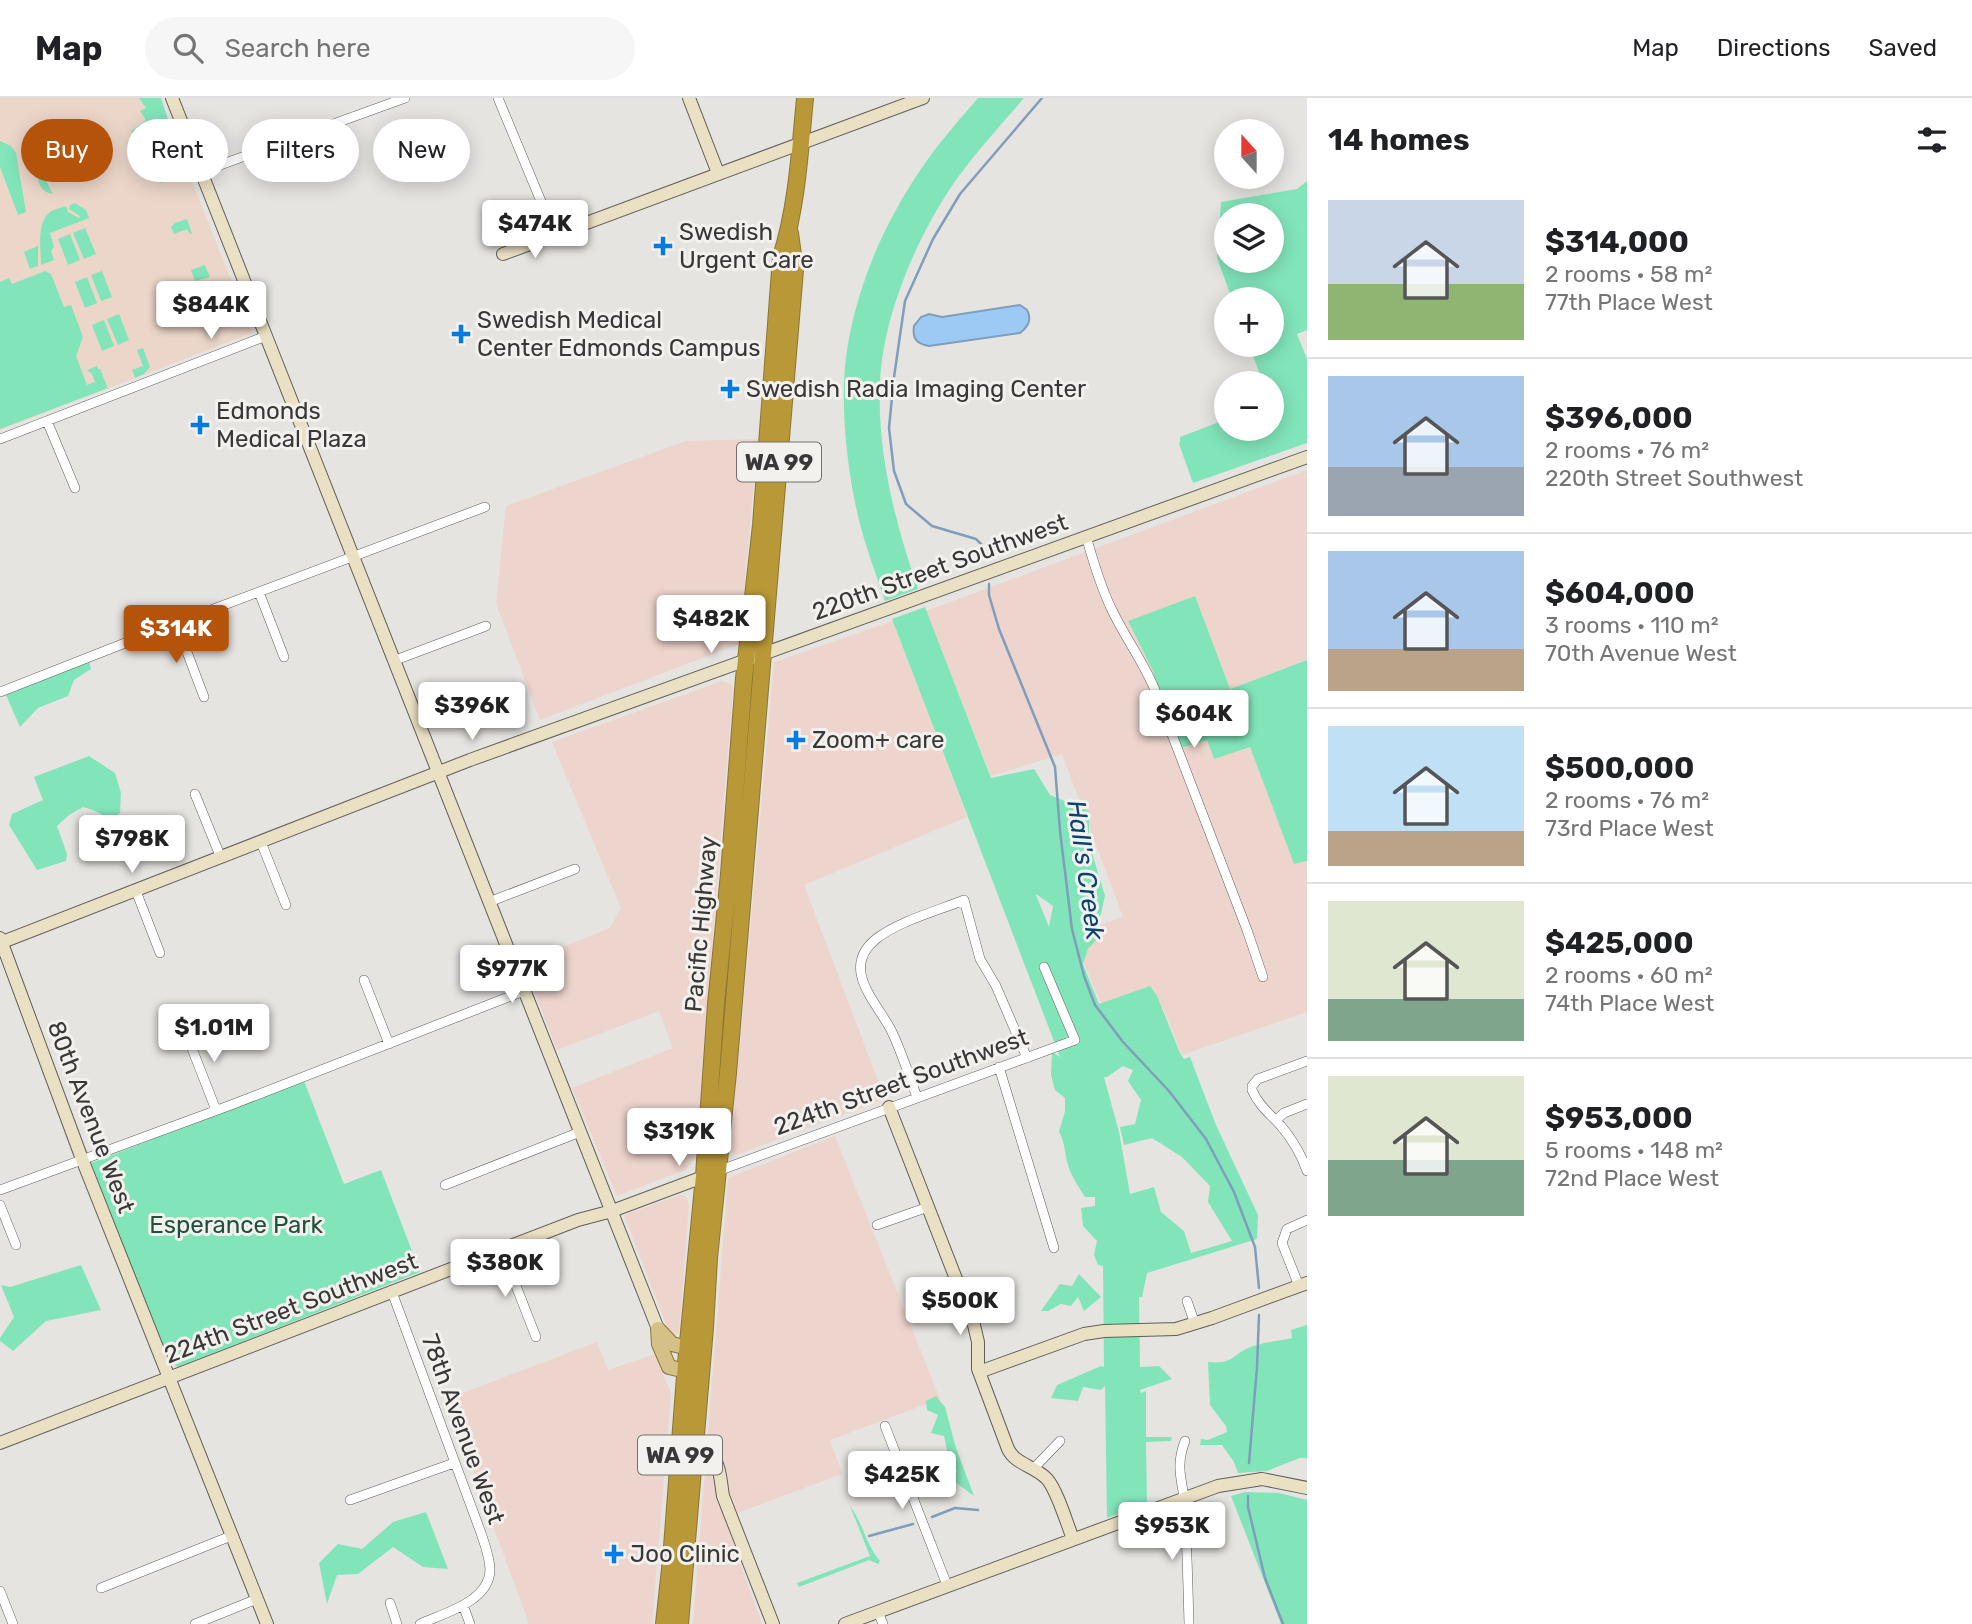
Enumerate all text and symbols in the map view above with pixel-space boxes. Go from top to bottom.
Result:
search box [145,17,635,80]
text: Map [35,29,103,68]
icon: search [169,29,207,67]
text: Search here [225,33,370,64]
text: Map [1632,34,1679,62]
text: Directions [1717,34,1830,62]
text: Saved [1868,34,1937,62]
chip: Buy [21,119,113,182]
chip: Rent [127,119,228,182]
chip: Filters [242,119,359,182]
chip: New [373,119,470,182]
north arrow [1214,119,1284,189]
map controls [1214,119,1284,441]
icon: filters [1913,121,1951,159]
text: 14 homes [1328,122,1470,158]
pin: $474K [486,200,584,260]
button: layers [1214,203,1284,273]
text: $474K [498,209,572,237]
place label: Swedish Urgent Care [679,218,814,274]
text: $314,000 [1545,224,1689,260]
icon: home [1384,228,1468,312]
marker: Swedish Urgent Care [653,236,673,256]
text: 2 rooms · 58 m² [1545,260,1712,288]
pin: $844K [162,282,260,341]
button: + [1214,287,1284,357]
text: 77th Place West [1545,288,1713,316]
text: $844K [172,290,250,318]
place label: Swedish Medical Center Edmonds Campus [477,306,760,362]
marker: Swedish Medical Center Edmonds Campus [451,324,471,344]
button: − [1214,371,1284,441]
place label: Swedish Radia Imaging Center [746,375,1086,403]
marker: Swedish Radia Imaging Center [720,379,740,399]
place label: Edmonds Medical Plaza [216,397,367,453]
text: $396,000 [1545,400,1693,436]
icon: home [1384,404,1468,488]
marker: Edmonds Medical Plaza [190,415,210,435]
text: 2 rooms · 76 m² [1545,436,1709,464]
road number: WA 99 [737,442,821,482]
text: 220th Street Southwest [1545,464,1803,492]
street label: 220th Street Southwest [809,508,1071,626]
text: $604,000 [1545,575,1695,611]
icon: home [1384,579,1468,663]
pin: $482K [662,596,760,655]
text: $482K [673,604,749,632]
pin: $314K [127,606,225,665]
text: 3 rooms · 110 m² [1545,611,1719,639]
text: $314K [140,614,212,642]
text: 70th Avenue West [1545,639,1737,667]
pin: $396K [423,682,521,742]
pin: $604K [1145,690,1243,750]
text: $396K [434,691,510,719]
text: $604K [1156,699,1232,727]
place label: Zoom+ care [812,726,945,754]
marker: Zoom+ care [786,730,806,750]
text: $500,000 [1545,750,1694,786]
icon: home [1384,754,1468,838]
text: 2 rooms · 76 m² [1545,786,1709,814]
water label: Hall's Creek [1060,798,1111,943]
text: 73rd Place West [1545,814,1714,842]
pin: $798K [83,816,181,875]
text: $798K [95,824,169,852]
street label: Pacific Highway [679,835,723,1013]
text: $425,000 [1545,925,1694,961]
icon: home [1384,929,1468,1013]
pin: $977K [463,946,561,1005]
text: $977K [476,954,548,982]
text: 2 rooms · 60 m² [1545,961,1713,989]
text: 74th Place West [1545,989,1714,1017]
pin: $1.01M [157,1004,271,1064]
text: $1.01M [174,1013,254,1041]
street label: 80th Avenue West [42,1017,140,1217]
street label: 224th Street Southwest [770,1023,1032,1141]
text: $953,000 [1545,1100,1693,1136]
icon: home [1384,1104,1468,1188]
pin: $319K [630,1108,728,1168]
text: $319K [643,1117,715,1145]
text: 5 rooms · 148 m² [1545,1136,1723,1164]
text: 72nd Place West [1545,1164,1719,1192]
park label: Esperance Park [149,1211,323,1239]
pin: $380K [456,1240,554,1299]
street label: 224th Street Southwest [160,1247,422,1369]
text: $380K [467,1248,543,1276]
pin: $500K [911,1278,1009,1337]
text: $500K [922,1286,998,1314]
street label: 78th Avenue West [416,1330,510,1528]
road number: WA 99 [638,1436,722,1474]
pin: $425K [853,1452,951,1511]
text: $425K [864,1460,940,1488]
pin: $953K [1123,1502,1221,1562]
text: $953K [1134,1511,1210,1539]
place label: Joo Clinic [630,1540,740,1568]
marker: Joo Clinic [604,1544,624,1564]

